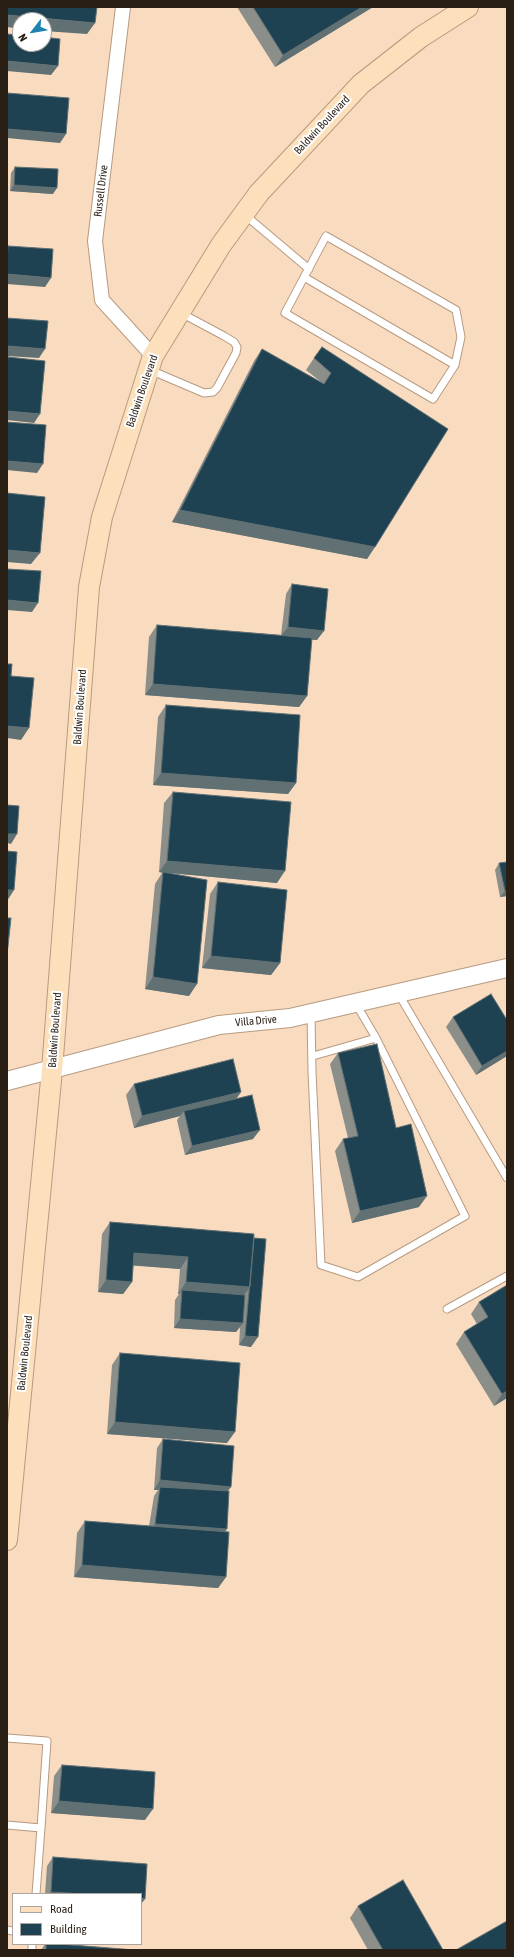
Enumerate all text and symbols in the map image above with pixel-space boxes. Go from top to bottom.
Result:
north arrow [12,12,52,52]
text: N [16,32,29,44]
street label: Baldwin Boulevard [291,93,353,157]
street label: Russell Drive [91,164,111,218]
street label: Baldwin Boulevard [123,353,161,429]
street label: Baldwin Boulevard [71,669,89,745]
street label: Baldwin Boulevard [46,992,64,1068]
street label: Villa Drive [235,1013,277,1029]
street label: Baldwin Boulevard [14,1315,36,1391]
legend [12,1893,142,1945]
text: Road [50,1902,73,1916]
text: Building [50,1922,87,1936]

